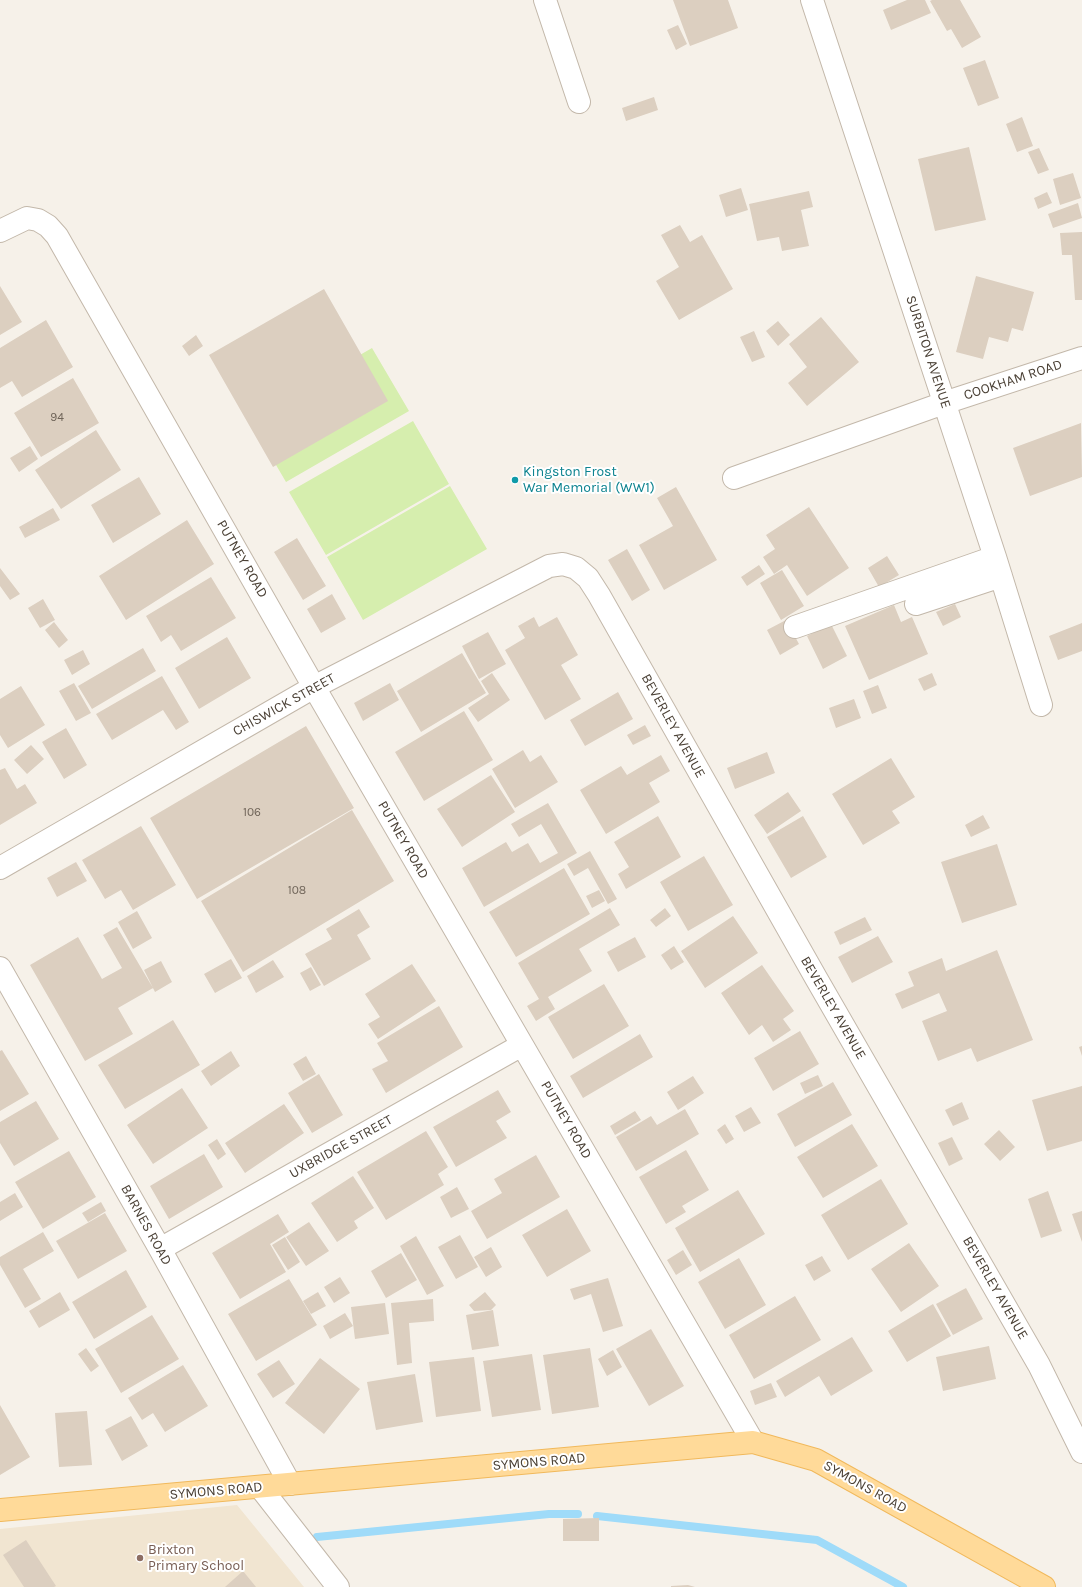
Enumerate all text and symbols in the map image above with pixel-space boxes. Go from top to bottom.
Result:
street label: SURBITON AVENUE [902,293,954,411]
street label: COOKHAM ROAD [962,356,1064,404]
house number: 94 [50,411,64,425]
place label: Kingston Frost War Memorial (WW1) [523,464,655,496]
marker: Kingston Frost War Memorial (WW1) [510,475,520,485]
street label: PUTNEY ROAD [213,517,271,601]
street label: CHISWICK STREET [230,670,338,740]
street label: BEVERLEY AVENUE [637,671,709,781]
street label: PUTNEY ROAD [374,798,432,882]
house number: 106 [243,806,261,820]
house number: 108 [288,884,306,898]
street label: BEVERLEY AVENUE [797,953,869,1063]
street label: PUTNEY ROAD [537,1078,595,1162]
street label: UXBRIDGE STREET [286,1112,396,1182]
street label: BARNES ROAD [117,1182,175,1268]
street label: BEVERLEY AVENUE [959,1233,1031,1343]
street label: SYMONS ROAD [492,1450,586,1474]
street label: SYMONS ROAD [820,1457,910,1517]
street label: SYMONS ROAD [169,1479,263,1503]
place label: Brixton Primary School [148,1542,244,1574]
marker: Brixton Primary School [135,1553,145,1563]

